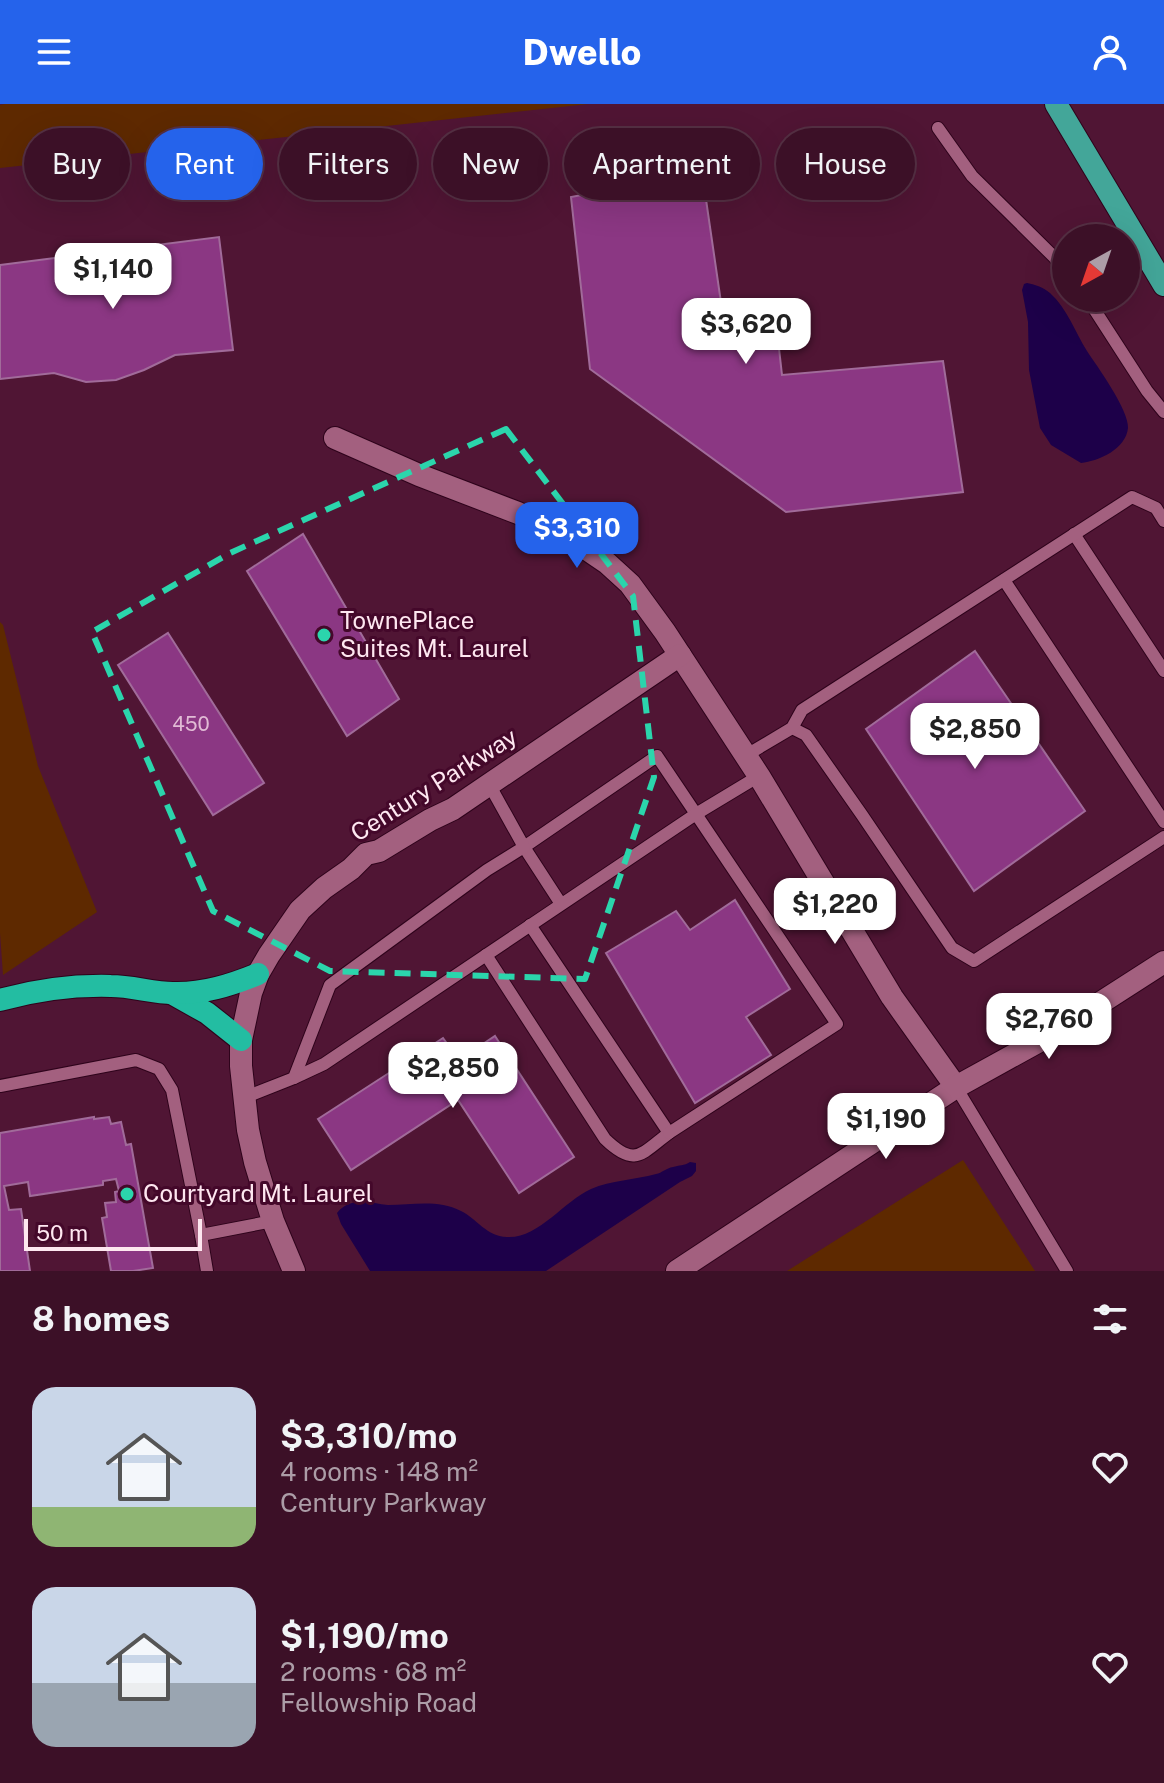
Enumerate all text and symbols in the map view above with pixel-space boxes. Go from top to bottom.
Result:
icon: menu [32,30,76,74]
icon: person [1088,30,1132,74]
text: Dwello [523,31,641,73]
chip: Buy [24,128,130,200]
chip: Rent [146,128,263,200]
chip: Filters [279,128,417,200]
chip: New [433,128,548,200]
chip: Apartment [564,128,760,200]
chip: House [776,128,915,200]
north arrow [1052,224,1140,312]
map controls [1052,224,1140,312]
pin: $1,140 [48,243,178,311]
text: $1,140 [73,253,153,284]
pin: $3,620 [681,298,811,366]
text: $3,620 [700,308,792,339]
pin: $3,310 [512,502,642,570]
text: $3,310 [533,512,621,543]
place label: TownePlace Suites Mt. Laurel [340,606,529,662]
marker: TownePlace Suites Mt. Laurel [315,626,333,644]
pin: $2,850 [910,703,1040,771]
house number: 450 [172,712,210,736]
text: $2,850 [928,713,1022,744]
street label: Century Parkway [345,722,522,847]
pin: $1,220 [770,878,900,946]
text: $1,220 [792,888,878,919]
pin: $2,760 [984,993,1114,1061]
text: $2,760 [1004,1003,1094,1034]
pin: $2,850 [388,1042,518,1110]
text: $2,850 [406,1052,500,1083]
pin: $1,190 [821,1093,951,1161]
text: $1,190 [846,1103,926,1134]
place label: Courtyard Mt. Laurel [143,1179,373,1207]
marker: Courtyard Mt. Laurel [118,1185,136,1203]
scale bar [24,1215,202,1251]
text: 50 m [36,1220,88,1246]
icon: filters [1088,1297,1132,1341]
text: 8 homes [32,1299,170,1339]
text: $3,310/mo [280,1416,457,1456]
icon: home [96,1419,192,1515]
icon: heart [1088,1445,1132,1489]
text: 4 rooms · 148 m² [280,1456,478,1487]
text: Century Parkway [280,1487,487,1518]
text: $1,190/mo [280,1616,449,1656]
icon: home [96,1619,192,1715]
icon: heart [1088,1645,1132,1689]
text: 2 rooms · 68 m² [280,1656,466,1687]
text: Fellowship Road [280,1687,477,1718]

